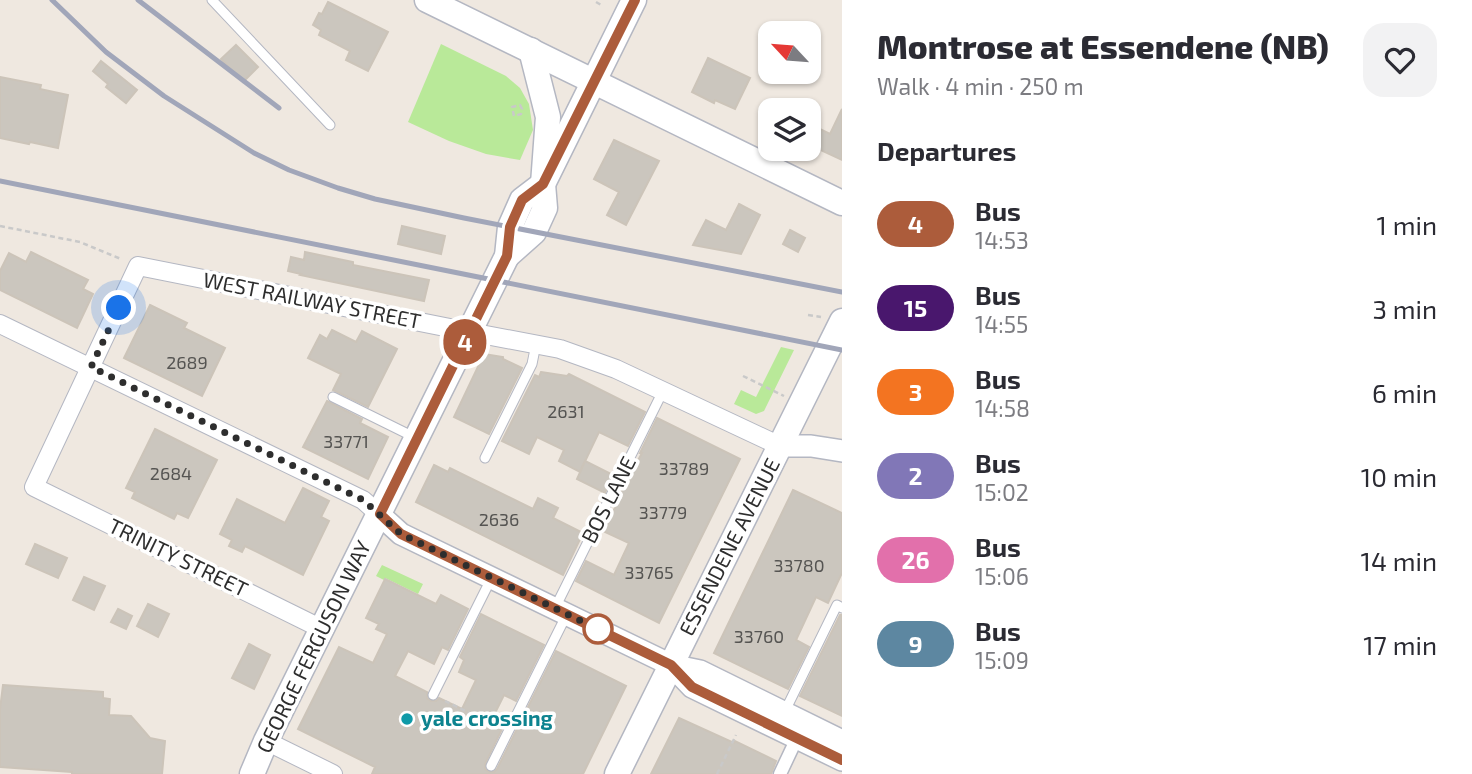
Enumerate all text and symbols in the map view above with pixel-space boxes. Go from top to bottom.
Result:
north arrow [758,21,821,84]
map controls [758,21,821,161]
button: heart [1363,23,1437,97]
text: Montrose at Essendene (NB) [877,26,1329,66]
text: Walk · 4 min · 250 m [877,72,1084,100]
button: layers [758,98,821,161]
text: Departures [877,135,1016,166]
text: Bus [975,195,1021,226]
text: 4 [908,209,923,238]
text: 1 min [1377,209,1437,240]
text: 14:53 [975,226,1029,254]
street label: WEST RAILWAY STREET [201,266,423,333]
text: Bus [975,279,1021,310]
your location [101,290,136,325]
text: 15 [904,293,927,322]
text: 3 min [1372,293,1437,324]
text: 14:55 [975,310,1028,338]
line badge: 4 [442,319,488,365]
text: 4 [457,327,473,356]
house number: 2689 [166,351,208,373]
text: Bus [975,363,1021,394]
text: 3 [909,377,922,406]
text: 6 min [1372,377,1437,408]
text: 14:58 [975,394,1030,422]
house number: 2631 [547,400,585,422]
house number: 33771 [323,430,369,452]
text: Bus [975,447,1021,478]
street label: BOS LANE [575,452,640,547]
street label: ESSENDENE AVENUE [673,453,784,639]
house number: 33789 [659,457,709,479]
text: 2 [909,461,922,490]
text: 10 min [1361,461,1437,492]
house number: 2684 [150,462,192,484]
text: 15:02 [975,478,1029,506]
house number: 33779 [639,501,687,523]
house number: 2636 [479,508,519,530]
street label: TRINITY STREET [105,512,252,601]
text: Bus [975,531,1021,562]
street label: GEORGE FERGUSON WAY [250,536,375,757]
text: 26 [901,545,930,574]
text: 14 min [1361,545,1437,576]
house number: 33780 [773,554,825,576]
house number: 33765 [624,561,674,583]
text: 15:06 [975,562,1029,590]
unlabelled marker [583,614,613,644]
text: Bus [975,615,1021,646]
house number: 33760 [734,625,784,647]
text: 9 [908,629,923,658]
text: 17 min [1363,629,1437,660]
text: 15:09 [975,646,1029,674]
place label: yale crossing [421,705,553,731]
marker: yale crossing [399,711,415,727]

